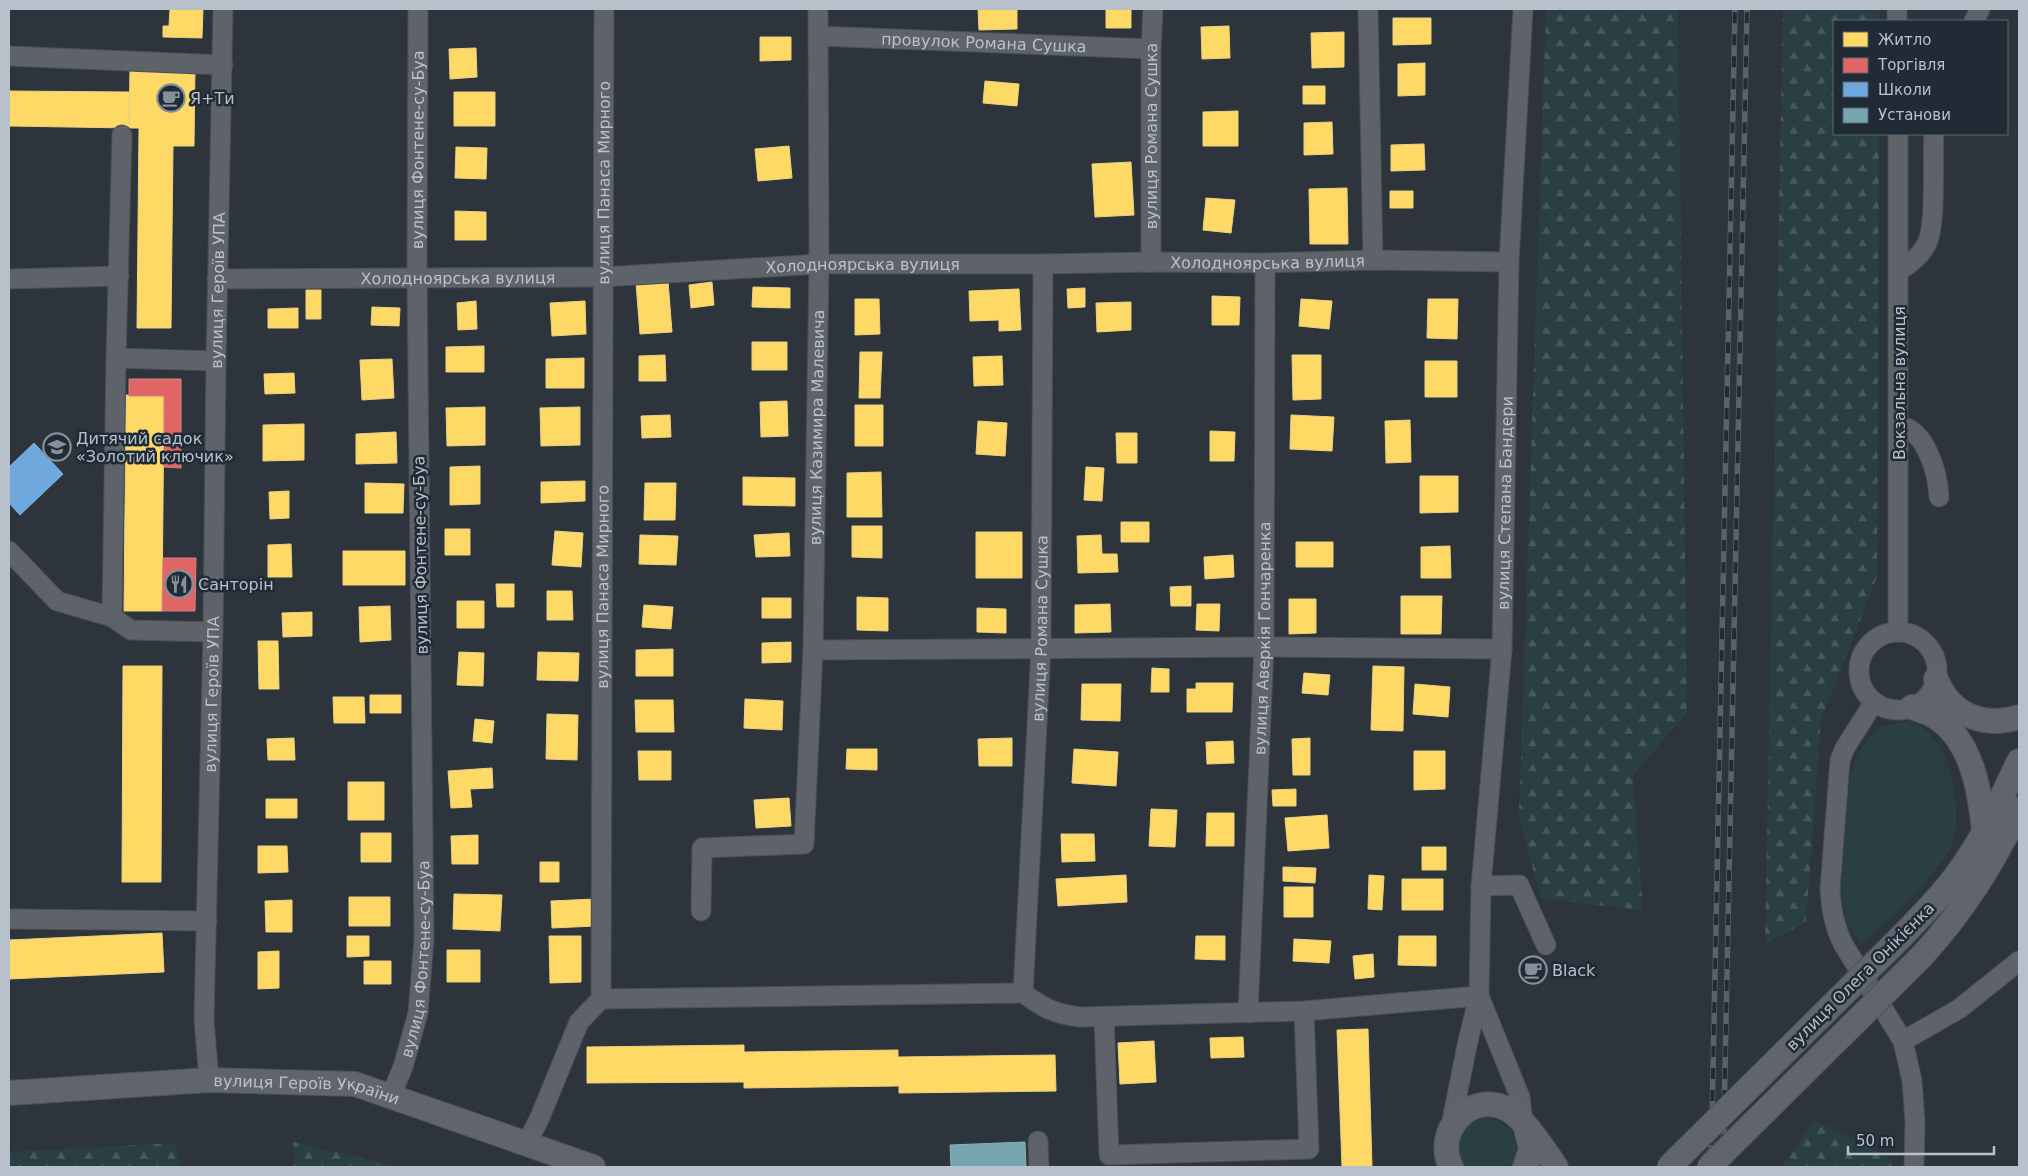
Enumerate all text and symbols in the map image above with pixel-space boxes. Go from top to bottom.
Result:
legend [1833,20,2008,135]
street label: провулок Романа Сушка [881,29,1087,56]
text: Житло [1878,31,1931,49]
street label: вулиця Романа Сушка [1142,42,1161,229]
street label: вулиця Фонтене-су-Буа [408,50,428,249]
text: Торгівля [1877,56,1945,74]
street label: вулиця Панаса Мирного [594,81,614,285]
text: Школи [1878,81,1932,99]
cafe icon: Я+Ти [156,83,186,113]
place label: Я+Ти [190,89,235,108]
text: Установи [1878,106,1951,124]
street label: вулиця Героїв УПА [207,212,229,369]
street label: Холодноярська вулиця [1170,251,1365,273]
street label: Холодноярська вулиця [765,255,960,277]
street label: Холодноярська вулиця [361,268,555,288]
street label: Вокзальна вулиця [1890,306,1909,460]
street label: вулиця Казимира Малевича [806,309,828,545]
street label: вулиця Степана Бандери [1494,396,1517,610]
place label: Дитячий садок «Золотий ключик» [76,429,234,466]
school or university icon: Дитячий садок «Золотий ключик» [42,432,72,462]
street label: вулиця Фонтене-су-Буа [409,455,432,654]
street label: вулиця Панаса Мирного [593,485,613,689]
street label: вулиця Аверкія Гончаренка [1250,522,1274,756]
street label: вулиця Романа Сушка [1028,535,1052,722]
restaurant icon: Санторін [164,569,194,599]
place label: Санторін [198,575,274,594]
street label: вулиця Героїв УПА [201,616,223,773]
street label: вулиця Фонтене-су-Буа [397,860,434,1060]
street label: вулиця Олега Онікієнка [1782,898,1938,1054]
cafe icon: Black [1518,955,1548,985]
place label: Black [1552,961,1596,980]
street label: вулиця Героїв України [213,1071,402,1109]
scale bar [1848,1124,1994,1156]
text: 50 m [1856,1132,1894,1150]

